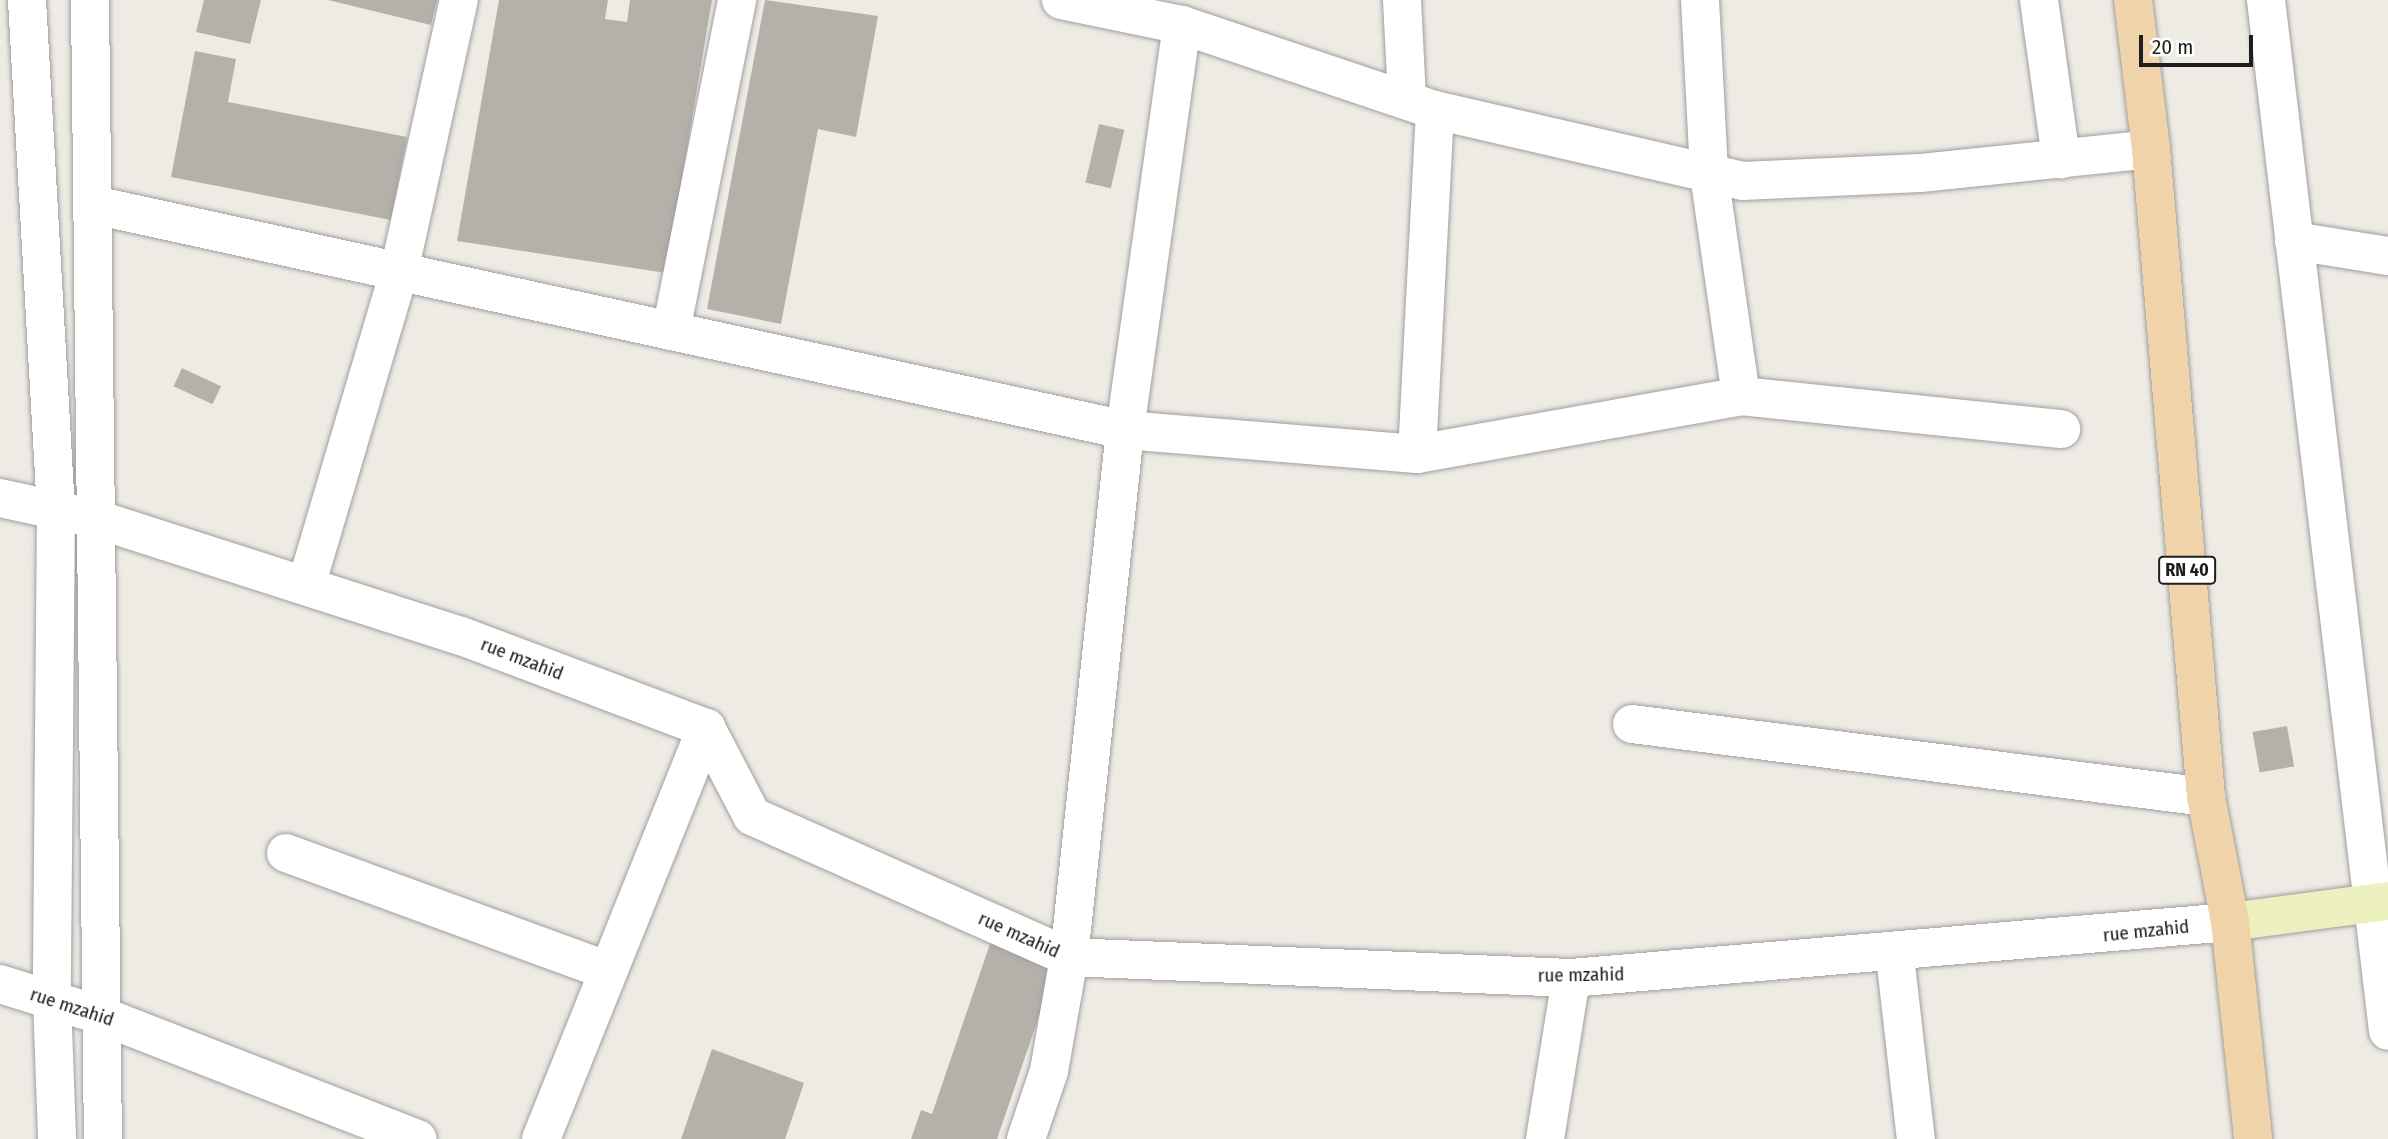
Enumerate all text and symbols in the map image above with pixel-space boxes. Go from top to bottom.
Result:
scale bar [2143,21,2257,65]
text: 20 m [2152,34,2193,60]
road number: RN 40 [2157,556,2217,584]
street label: rue mzahid [477,633,567,685]
street label: rue mzahid [975,907,1063,963]
street label: rue mzahid [2102,915,2190,947]
street label: rue mzahid [1538,963,1624,987]
street label: rue mzahid [27,983,117,1031]

